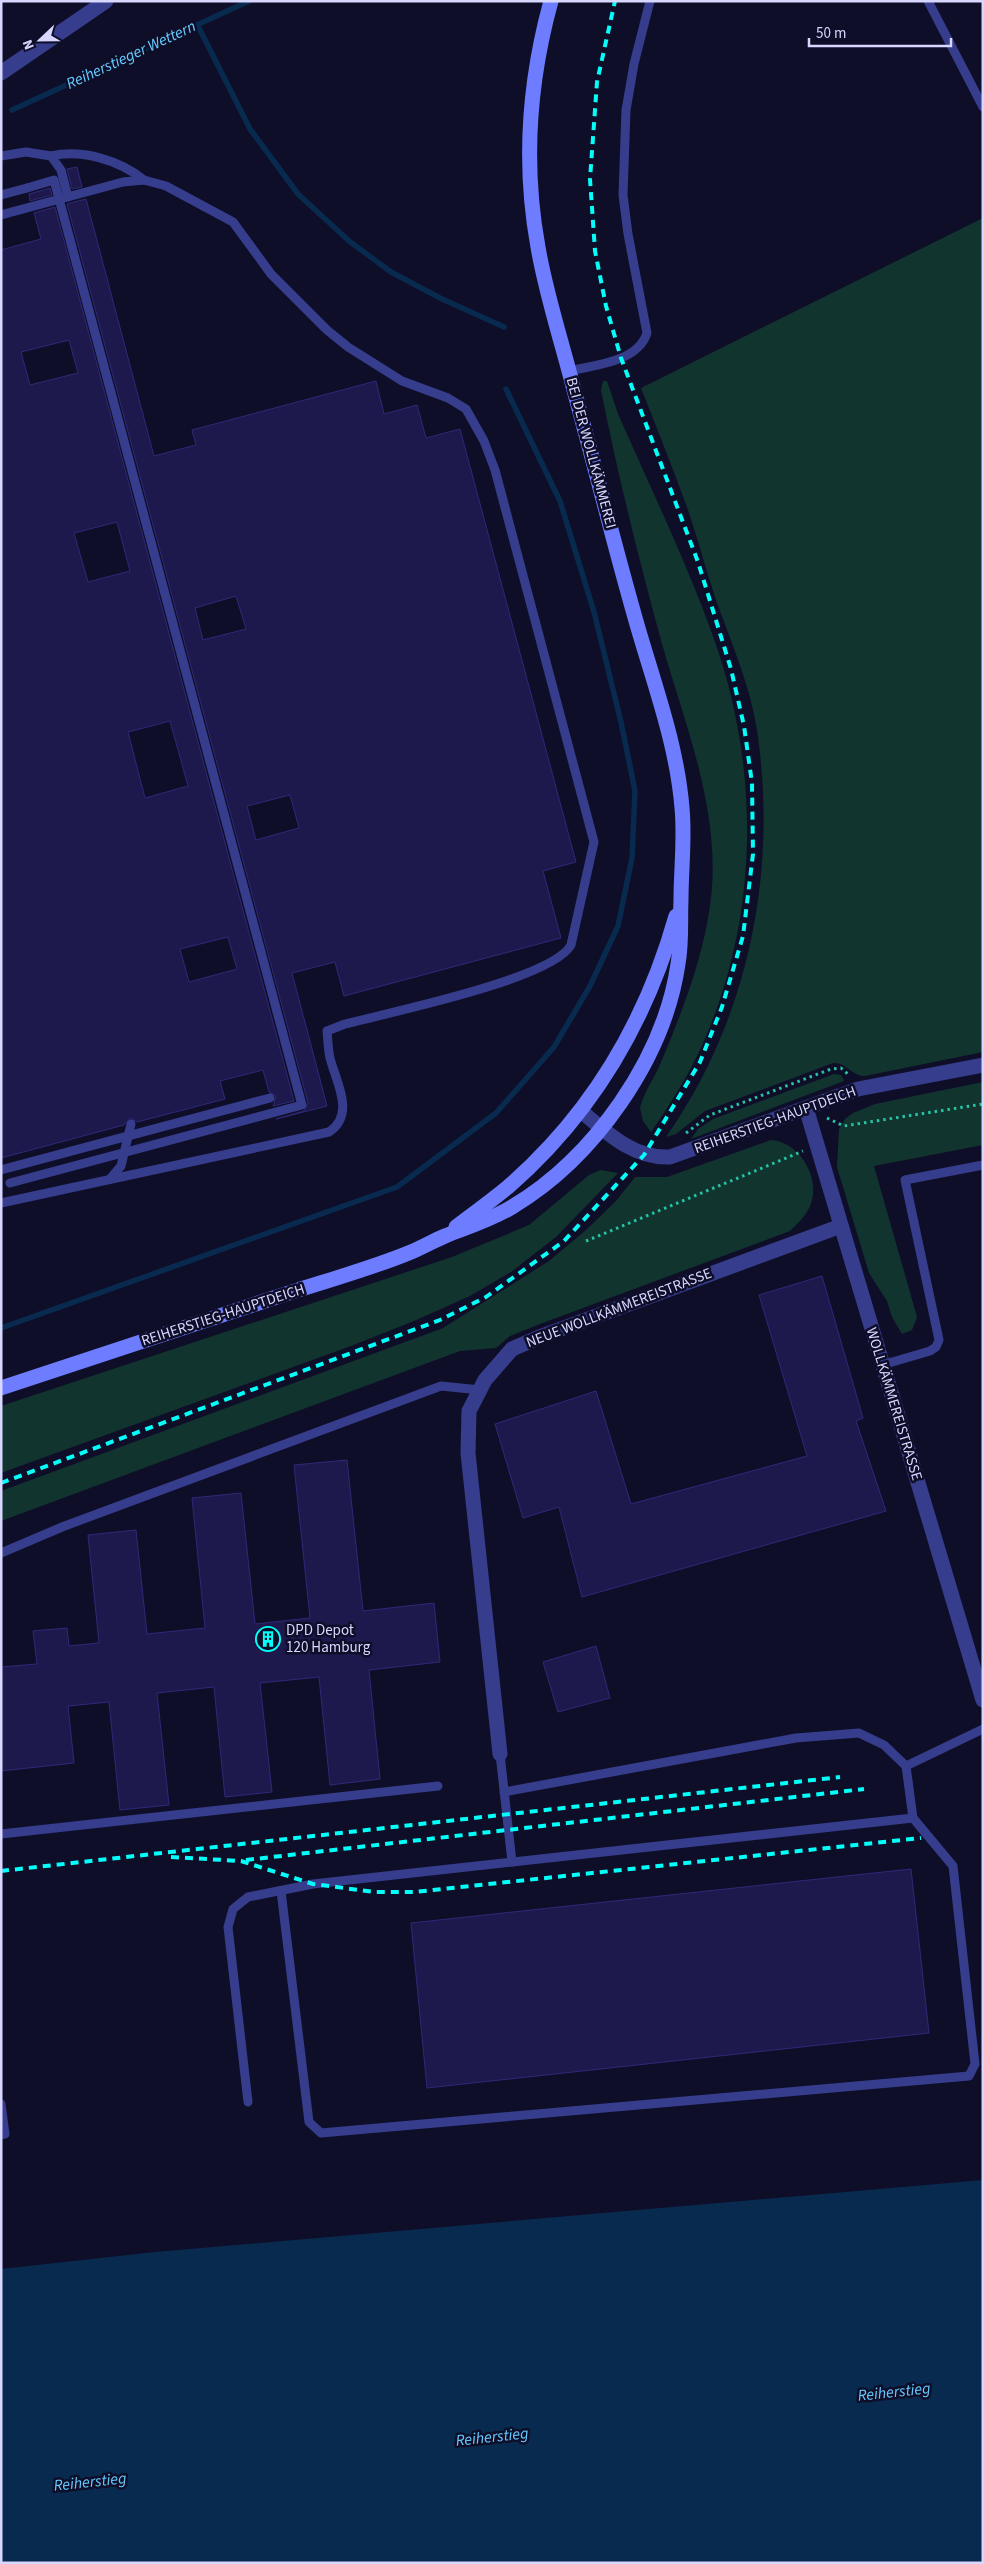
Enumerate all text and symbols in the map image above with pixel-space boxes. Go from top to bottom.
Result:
north arrow [15,15,65,65]
water label: Reiherstieger Wettern [63,15,199,95]
scale bar [809,15,952,47]
text: 50 m [816,23,846,44]
text: N [18,36,40,53]
street label: BEI DER WOLLKÄMMEREI [561,375,621,531]
street label: REIHERSTIEG-HAUPTDEICH [691,1081,859,1159]
street label: NEUE WOLLKÄMMEREISTRASSE [523,1263,715,1353]
street label: REIHERSTIEG-HAUPTDEICH [138,1279,308,1351]
street label: WOLLKÄMMEREISTRASSE [861,1325,927,1483]
place label: DPD Depot 120 Hamburg [286,1620,371,1658]
building icon: DPD Depot 120 Hamburg [255,1626,281,1652]
water label: Reiherstieg [856,2377,932,2407]
water label: Reiherstieg [454,2422,530,2452]
water label: Reiherstieg [52,2467,128,2497]

